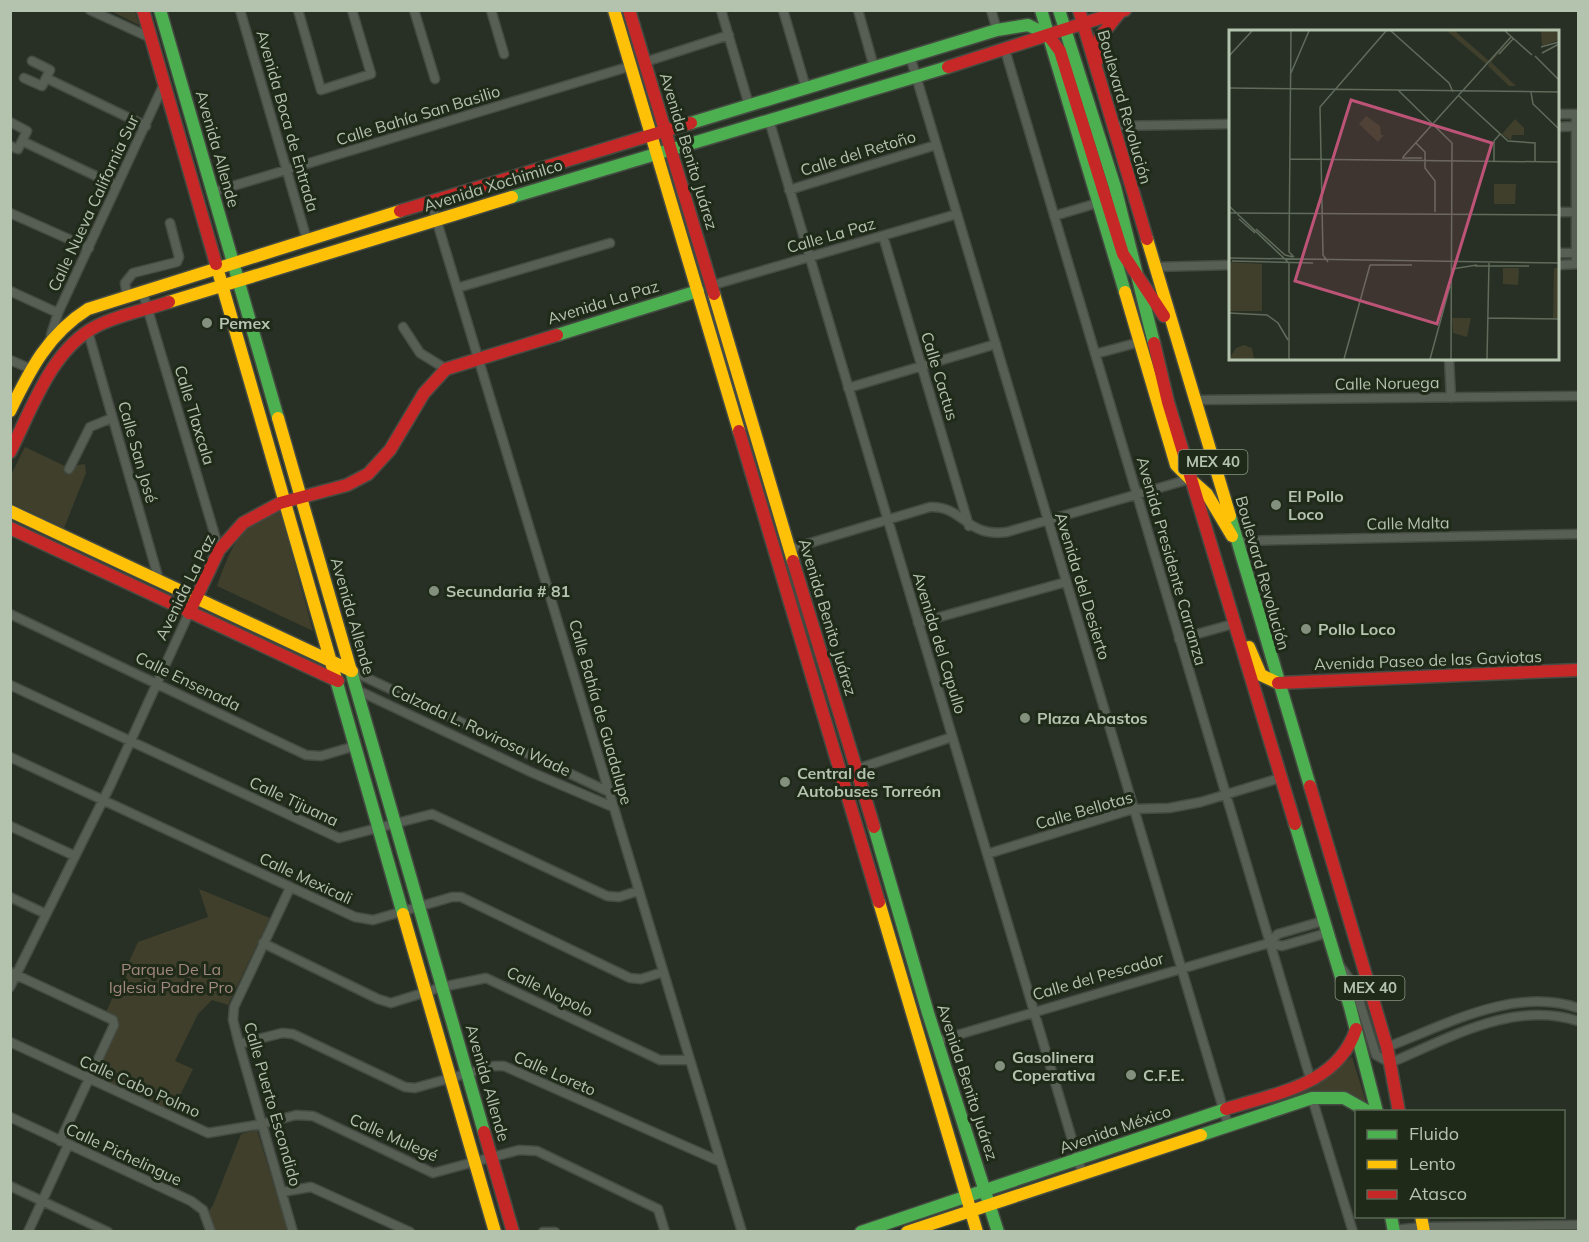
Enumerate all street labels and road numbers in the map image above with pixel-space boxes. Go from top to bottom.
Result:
street label: Avenida Boca de Entrada [252,28,324,214]
street label: Boulevard Revolución [1093,28,1157,186]
street label: Avenida Benito Juárez [656,70,722,232]
street label: Calle Bahía San Basilio [334,81,502,149]
street label: Avenida Allende [192,88,244,210]
street label: Calle Nueva California Sur [43,111,143,295]
street label: Calle del Retoño [798,126,918,180]
street label: Avenida Xochimilco [421,154,565,216]
street label: Calle La Paz [784,213,878,257]
street label: Avenida La Paz [545,276,661,328]
street label: Calle Cactus [917,329,963,423]
street label: Calle Tlaxcala [170,363,220,467]
street label: Calle Noruega [1334,372,1440,394]
street label: Calle San José [114,399,162,505]
road number: MEX 40 [1178,450,1248,474]
street label: Avenida Presidente Carranza [1133,454,1211,668]
street label: Boulevard Revolución [1231,494,1295,652]
street label: Avenida del Desierto [1051,510,1115,662]
street label: Calle Malta [1366,512,1450,534]
street label: Avenida La Paz [151,531,219,643]
street label: Avenida Benito Juárez [795,536,861,698]
street label: Avenida Allende [327,555,379,677]
street label: Avenida del Capullo [909,570,971,716]
street label: Calle Bahía de Guadalupe [565,617,637,807]
street label: Avenida Paseo de las Gaviotas [1314,646,1542,674]
street label: Calle Ensenada [132,647,244,715]
street label: Calzada L. Rovirosa Wade [388,680,574,780]
street label: Calle Tijuana [246,772,342,830]
street label: Calle Bellotas [1033,787,1135,833]
street label: Calle Mexicali [256,848,356,908]
street label: Calle del Pescador [1030,948,1166,1004]
street label: Calle Nopolo [504,962,596,1020]
road number: MEX 40 [1336,976,1404,1000]
street label: Avenida Benito Juárez [933,1001,1003,1163]
street label: Calle Puerto Escondido [240,1020,306,1188]
street label: Avenida Allende [462,1022,514,1144]
street label: Calle Loreto [511,1046,599,1100]
street label: Calle Cabo Polmo [76,1050,204,1122]
street label: Avenida México [1057,1101,1173,1157]
street label: Calle Mulegé [347,1109,441,1165]
street label: Calle Pichelingue [63,1118,185,1190]

